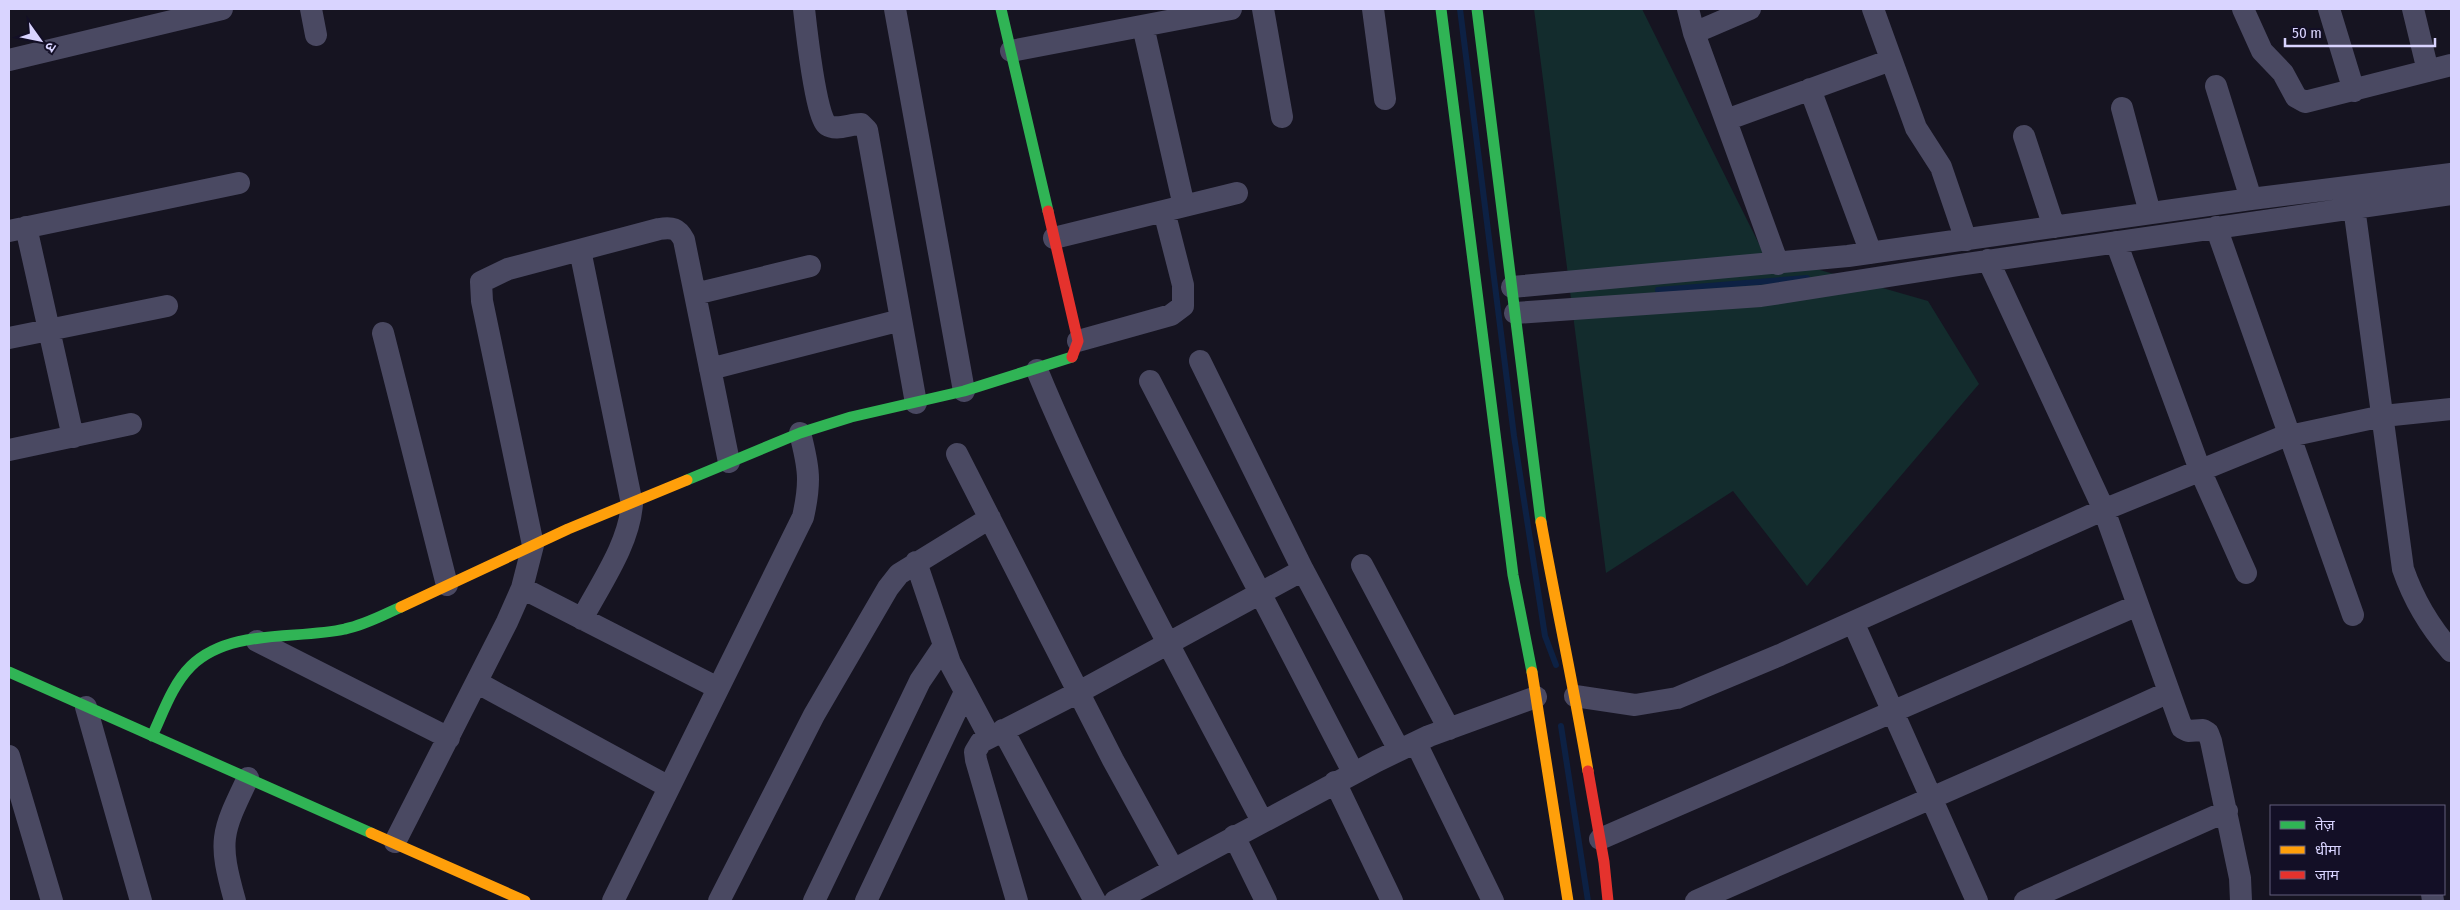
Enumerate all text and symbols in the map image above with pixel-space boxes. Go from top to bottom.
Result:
north arrow [15,15,65,65]
scale bar [2285,15,2435,47]
text: 50 m [2292,24,2322,42]
text: उ [41,39,60,56]
legend [2270,805,2445,895]
text: तेज़ [2315,816,2336,834]
text: धीमा [2315,841,2342,859]
text: जाम [2315,866,2340,884]

